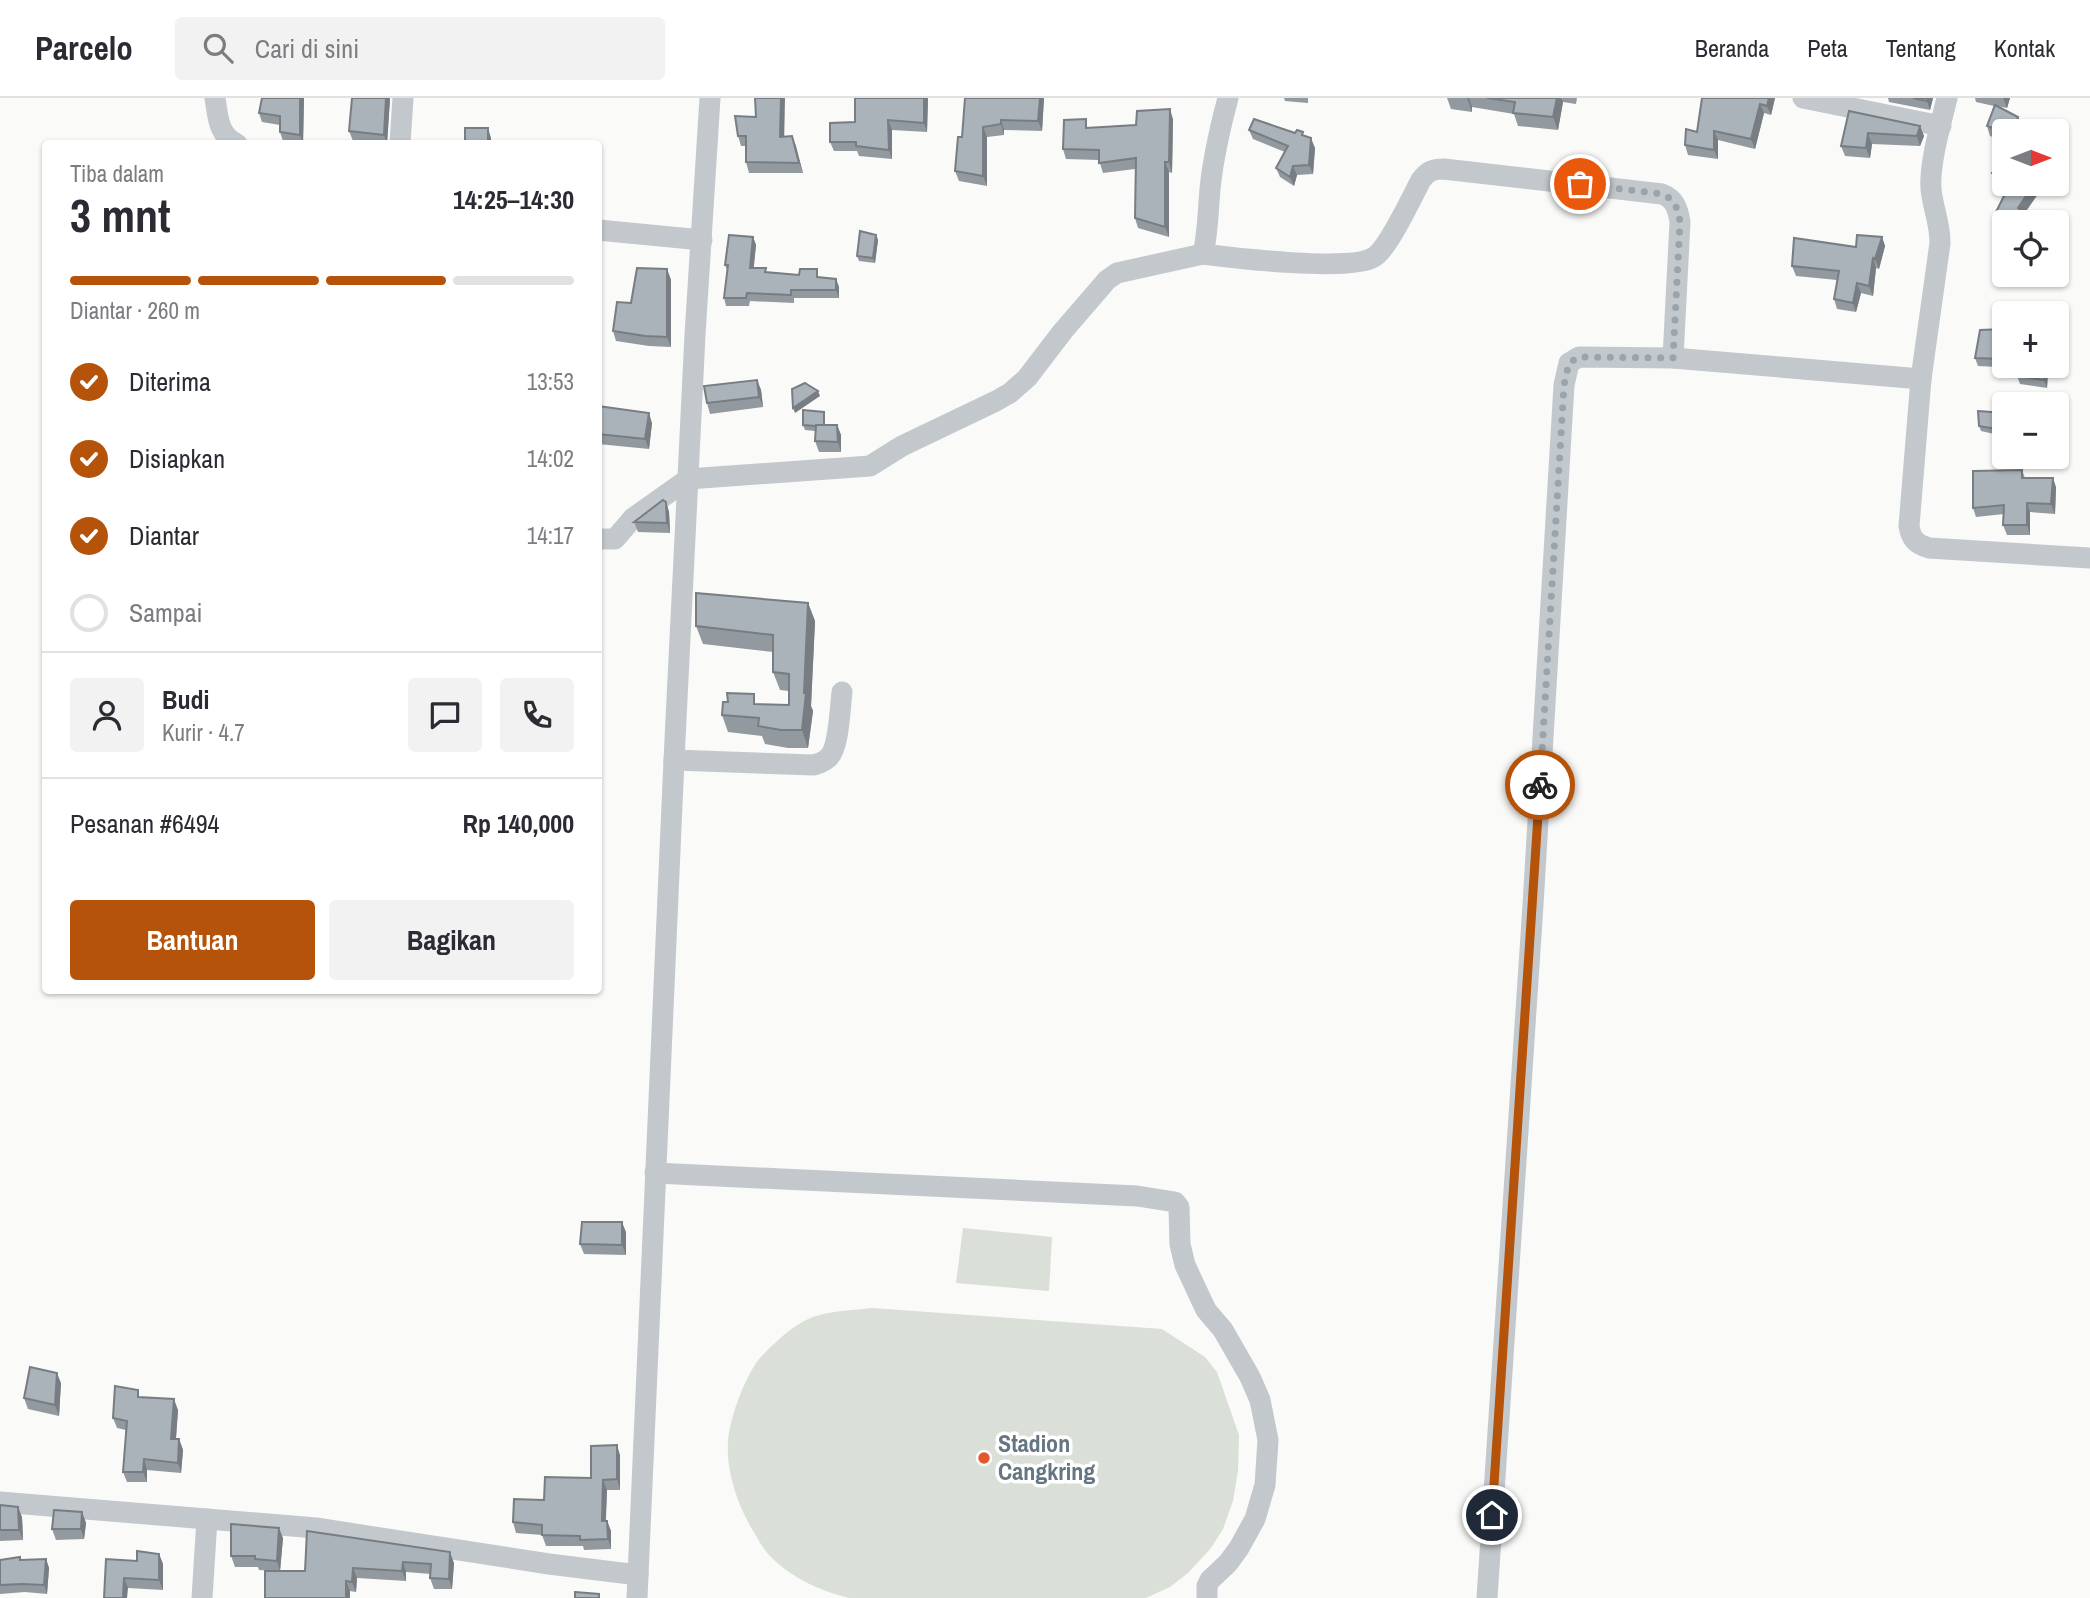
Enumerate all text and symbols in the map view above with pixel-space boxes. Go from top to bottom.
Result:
search box [175,17,665,80]
text: Parcelo [35,26,133,70]
icon: search [199,29,237,67]
text: Cari di sini [255,31,359,66]
text: Beranda [1695,32,1769,64]
text: Peta [1807,32,1848,64]
text: Tentang [1886,32,1956,64]
text: Kontak [1994,32,2055,64]
north arrow [1992,119,2068,196]
map controls [1992,119,2069,469]
pin [1550,154,1610,214]
text: Tiba dalam [70,158,164,189]
icon: bag [1561,165,1599,203]
text: 14:25–14:30 [453,182,574,217]
text: 3 mnt [70,184,171,246]
button: locate [1992,210,2069,287]
text: Diantar · 260 m [70,295,200,326]
button: + [1992,301,2069,378]
icon: check [70,363,108,401]
text: Diterima [129,364,211,399]
text: 13:53 [527,366,574,397]
button: − [1992,392,2069,469]
icon: check [70,440,108,478]
text: Disiapkan [129,441,225,476]
text: 14:02 [527,443,574,474]
icon: check [70,517,108,555]
text: Diantar [129,518,199,553]
text: 14:17 [527,520,574,551]
text: Sampai [129,595,202,630]
button: person [70,678,144,752]
button: chat [408,678,482,752]
button: phone [500,678,574,752]
text: Budi [162,682,209,717]
text: Kurir · 4.7 [162,717,245,748]
courier [1505,750,1575,820]
icon: bike [1521,766,1559,804]
text: Pesanan #6494 [70,806,219,841]
text: Rp 140,000 [463,806,574,841]
button: Bantuan [70,900,315,980]
button: Bagikan [329,900,574,980]
place label: Stadion Cangkring [998,1427,1095,1487]
marker: Stadion Cangkring [976,1450,992,1466]
pin [1462,1485,1522,1545]
icon: home [1473,1496,1511,1534]

